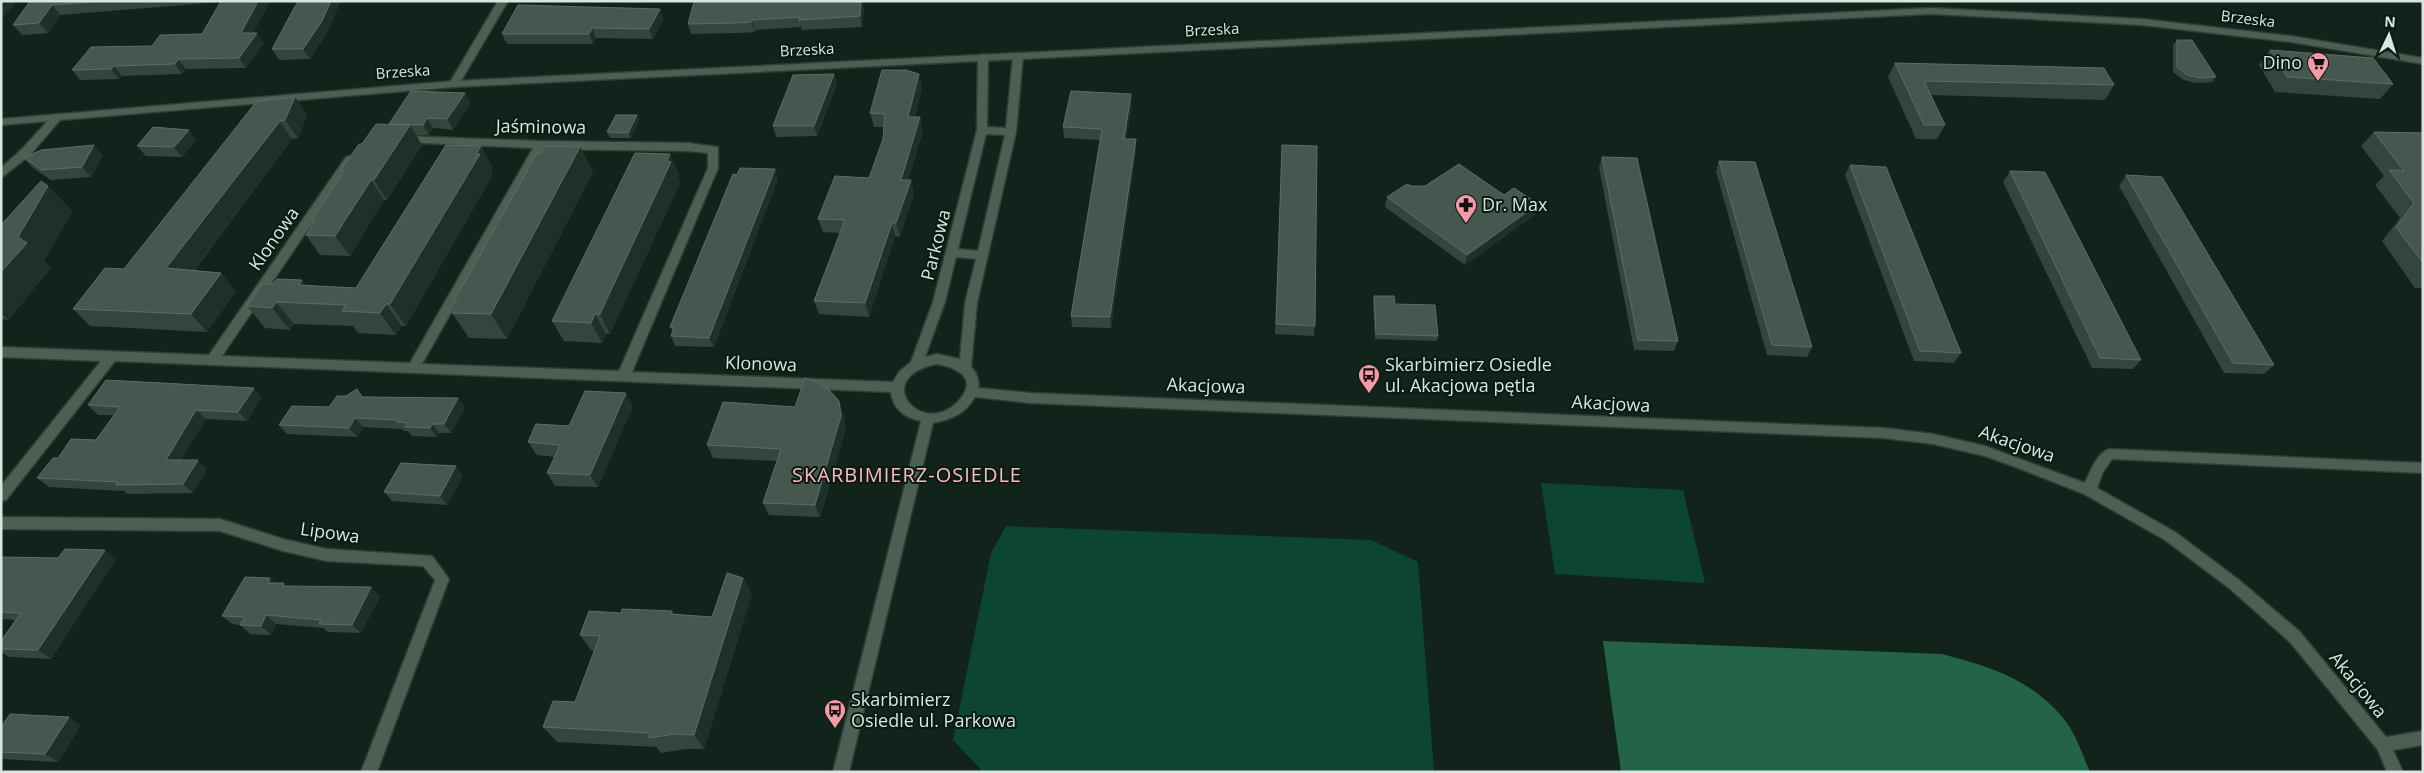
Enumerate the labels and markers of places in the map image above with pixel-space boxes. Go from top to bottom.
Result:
place label: Dino [2263,50,2302,74]
supermarket icon: Dino [2306,51,2330,82]
place label: Dr. Max [1482,192,1548,216]
pharmacy icon: Dr. Max [1454,193,1478,224]
place label: Skarbimierz Osiedle ul. Akacjowa pętla [1385,352,1552,397]
bus stop icon: Skarbimierz Osiedle ul. Akacjowa pętla [1357,363,1381,394]
place label: Skarbimierz Osiedle ul. Parkowa [851,687,1016,732]
bus stop icon: Skarbimierz Osiedle ul. Parkowa [823,698,847,729]

